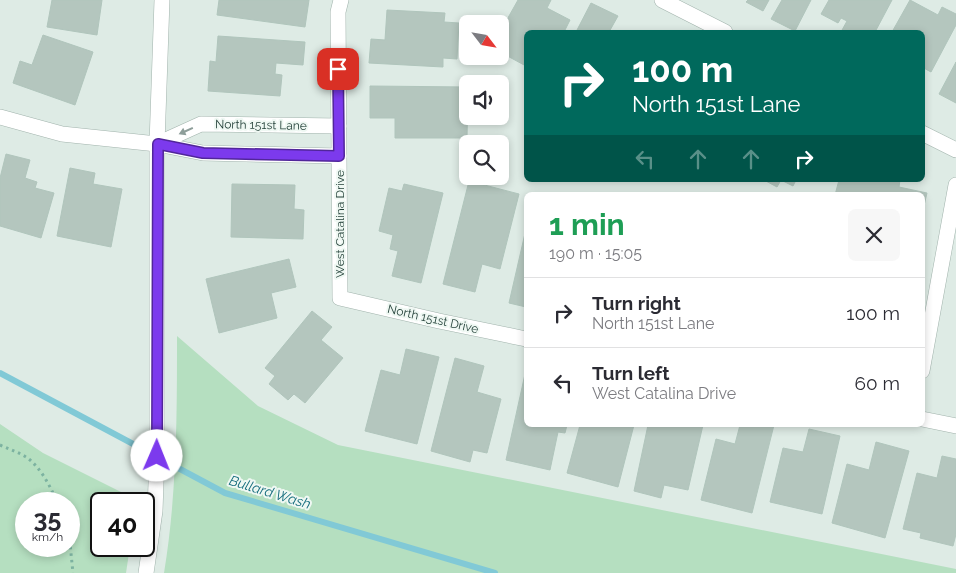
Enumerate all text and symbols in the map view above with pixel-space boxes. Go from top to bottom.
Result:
north arrow [459,15,509,65]
map controls [459,15,509,185]
pin [317,48,359,90]
text: 100 m [632,49,733,90]
icon: right [549,50,614,115]
icon: arrive [324,55,352,83]
button: sound [459,75,509,125]
text: North 151st Lane [632,91,800,117]
street label: North 151st Lane [215,117,307,133]
one-way arrow [179,127,194,135]
button: search [459,135,509,185]
icon: left [631,145,659,173]
icon: ahead [684,145,712,173]
icon: ahead [737,145,765,173]
icon: right [790,145,818,173]
street label: West Catalina Drive [333,170,347,278]
text: 1 min [549,207,625,242]
button: close [848,209,900,261]
text: 190 m · 15:05 [549,244,642,263]
text: Turn right [592,292,681,314]
icon: right [549,299,577,327]
street label: North 151st Drive [386,302,480,336]
text: 100 m [846,302,900,324]
text: North 151st Lane [592,314,714,333]
text: Turn left [592,362,669,384]
icon: left [549,369,577,397]
text: 60 m [855,372,900,394]
text: West Catalina Drive [592,384,736,403]
position arrow [130,429,182,481]
water label: Bullard Wash [227,472,313,512]
speed limit sign: 40 [90,492,155,557]
text: 35 [34,503,61,533]
text: km/h [32,530,63,544]

